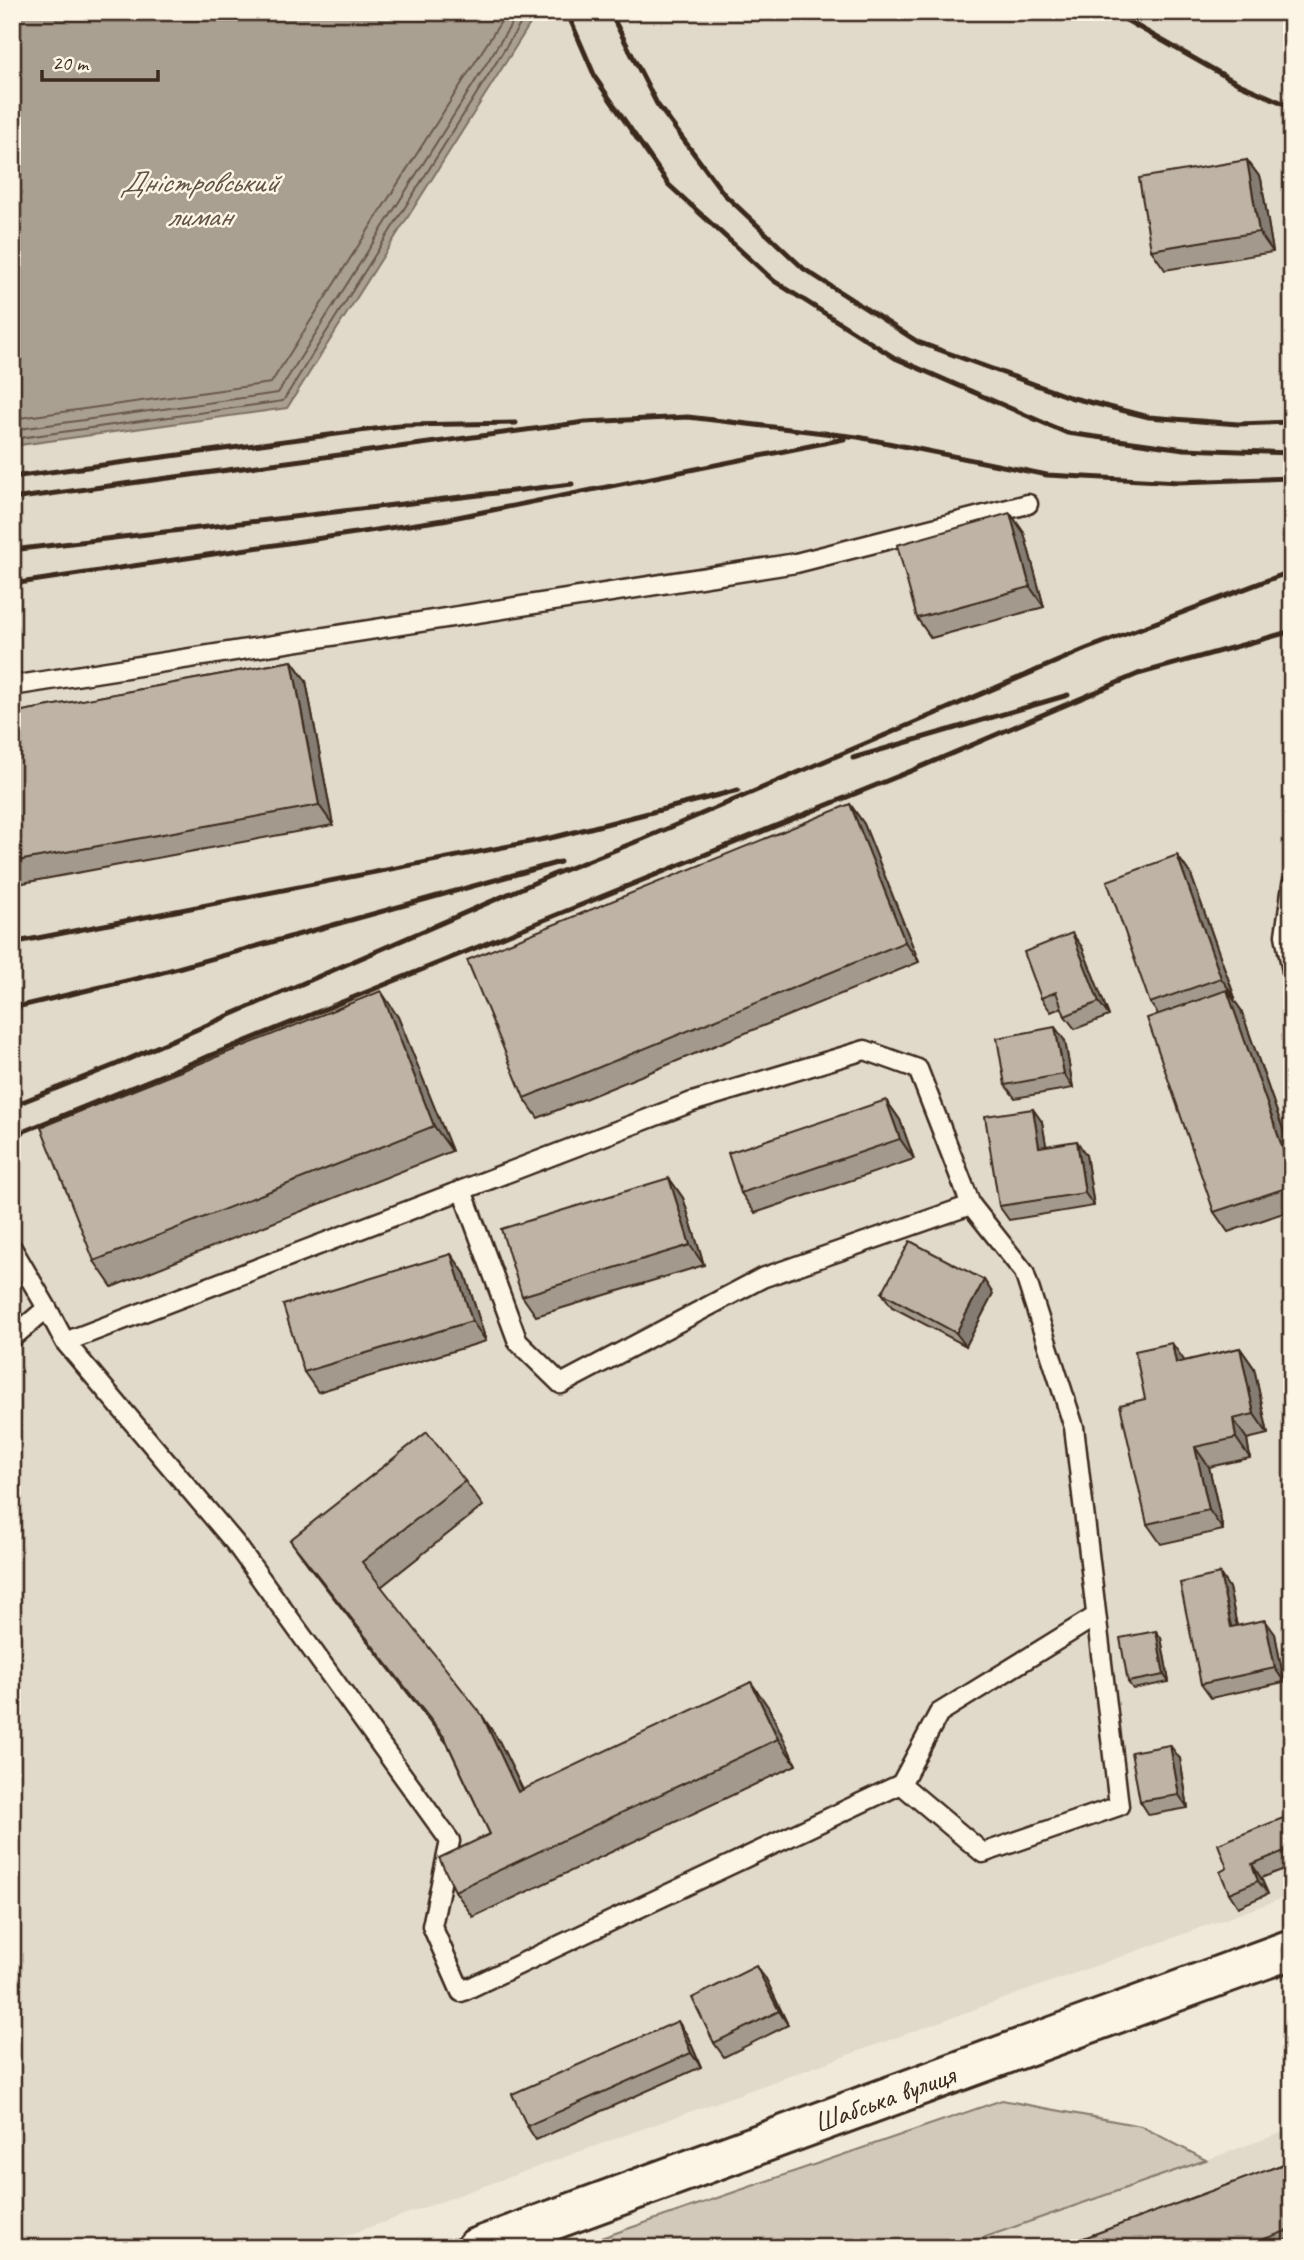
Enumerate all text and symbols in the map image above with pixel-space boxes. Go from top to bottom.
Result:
scale bar [42,38,158,82]
text: 20 m [52,50,90,76]
water label: Дністровський лиман [120,163,283,235]
street label: Шабська вулиця [809,2056,962,2140]

